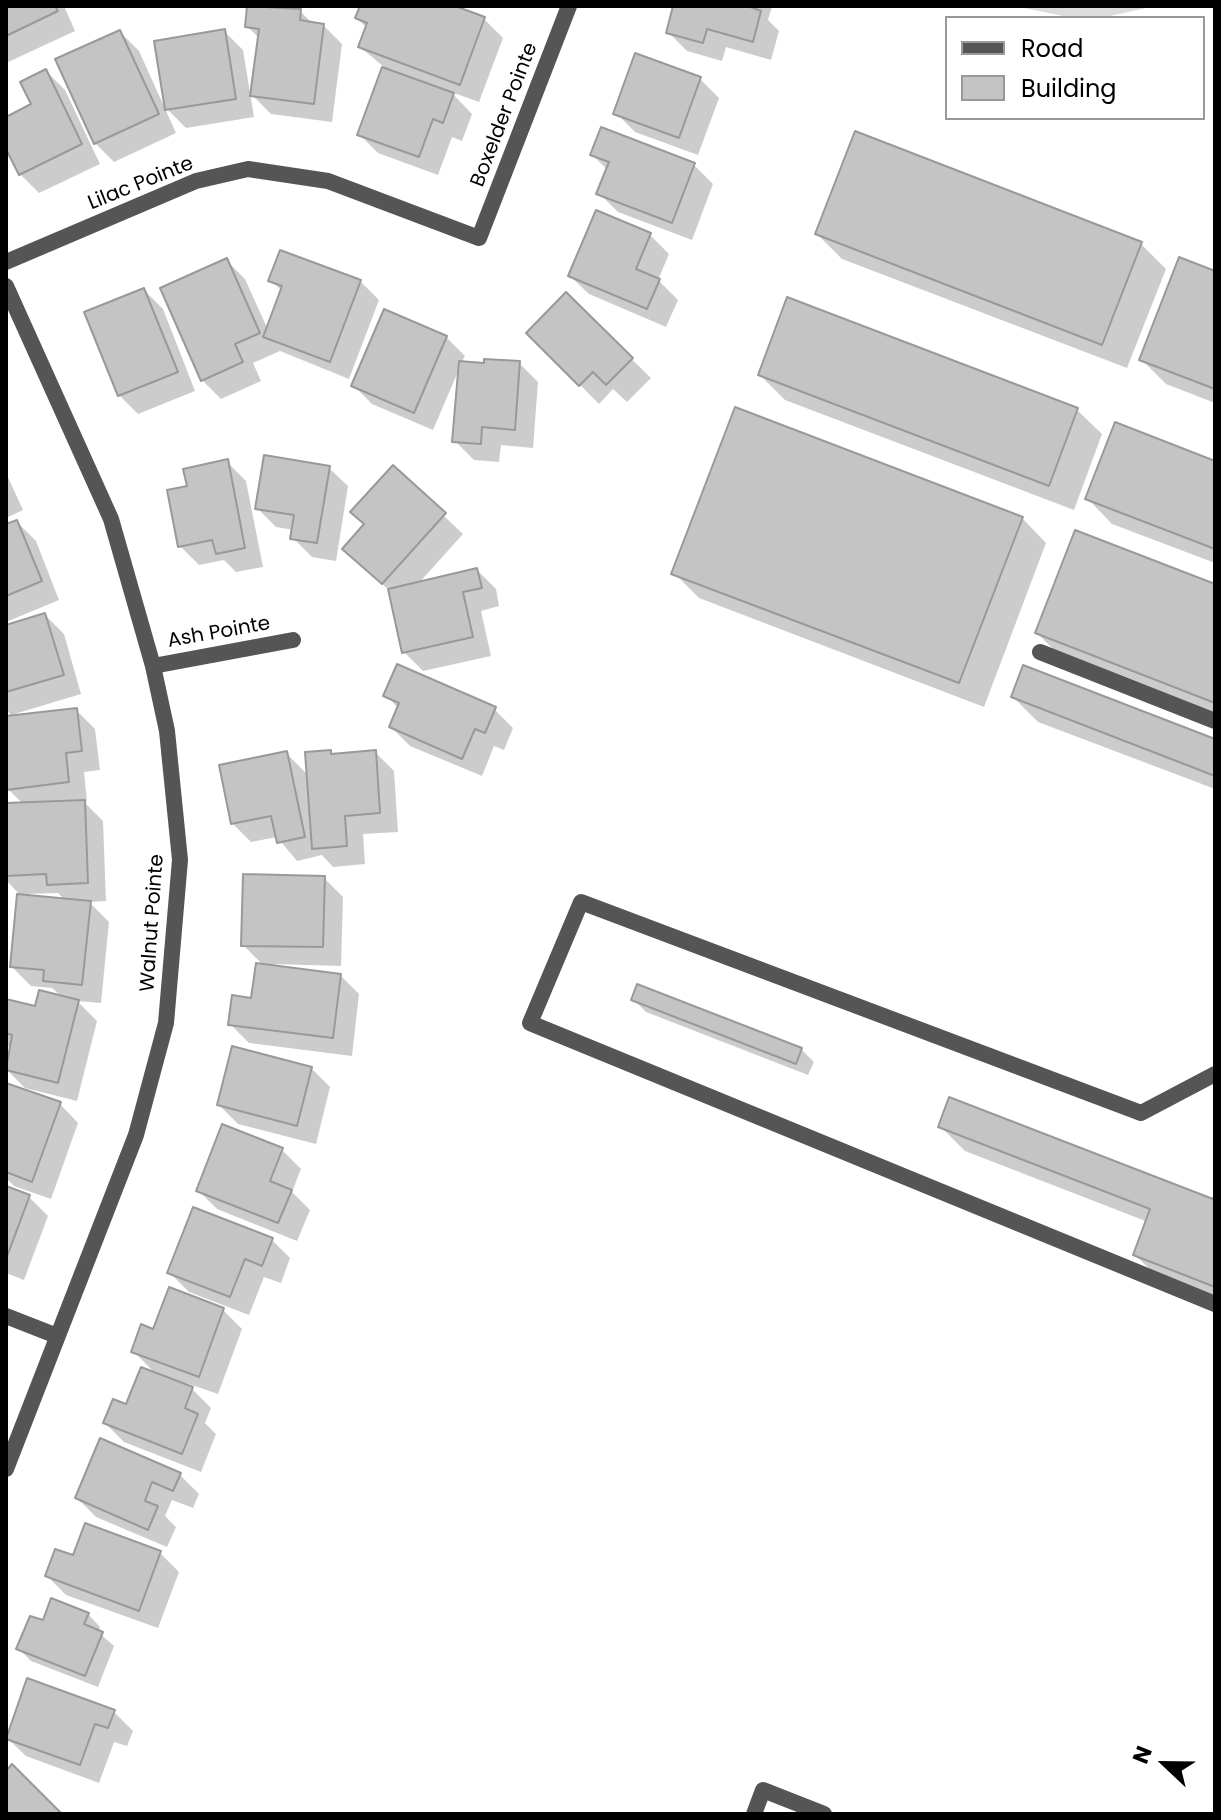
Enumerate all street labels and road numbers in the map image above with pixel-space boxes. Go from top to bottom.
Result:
street label: Boxelder Pointe [466,40,544,190]
street label: Lilac Pointe [85,152,197,216]
street label: Ash Pointe [166,612,272,654]
street label: Walnut Pointe [136,853,170,993]

